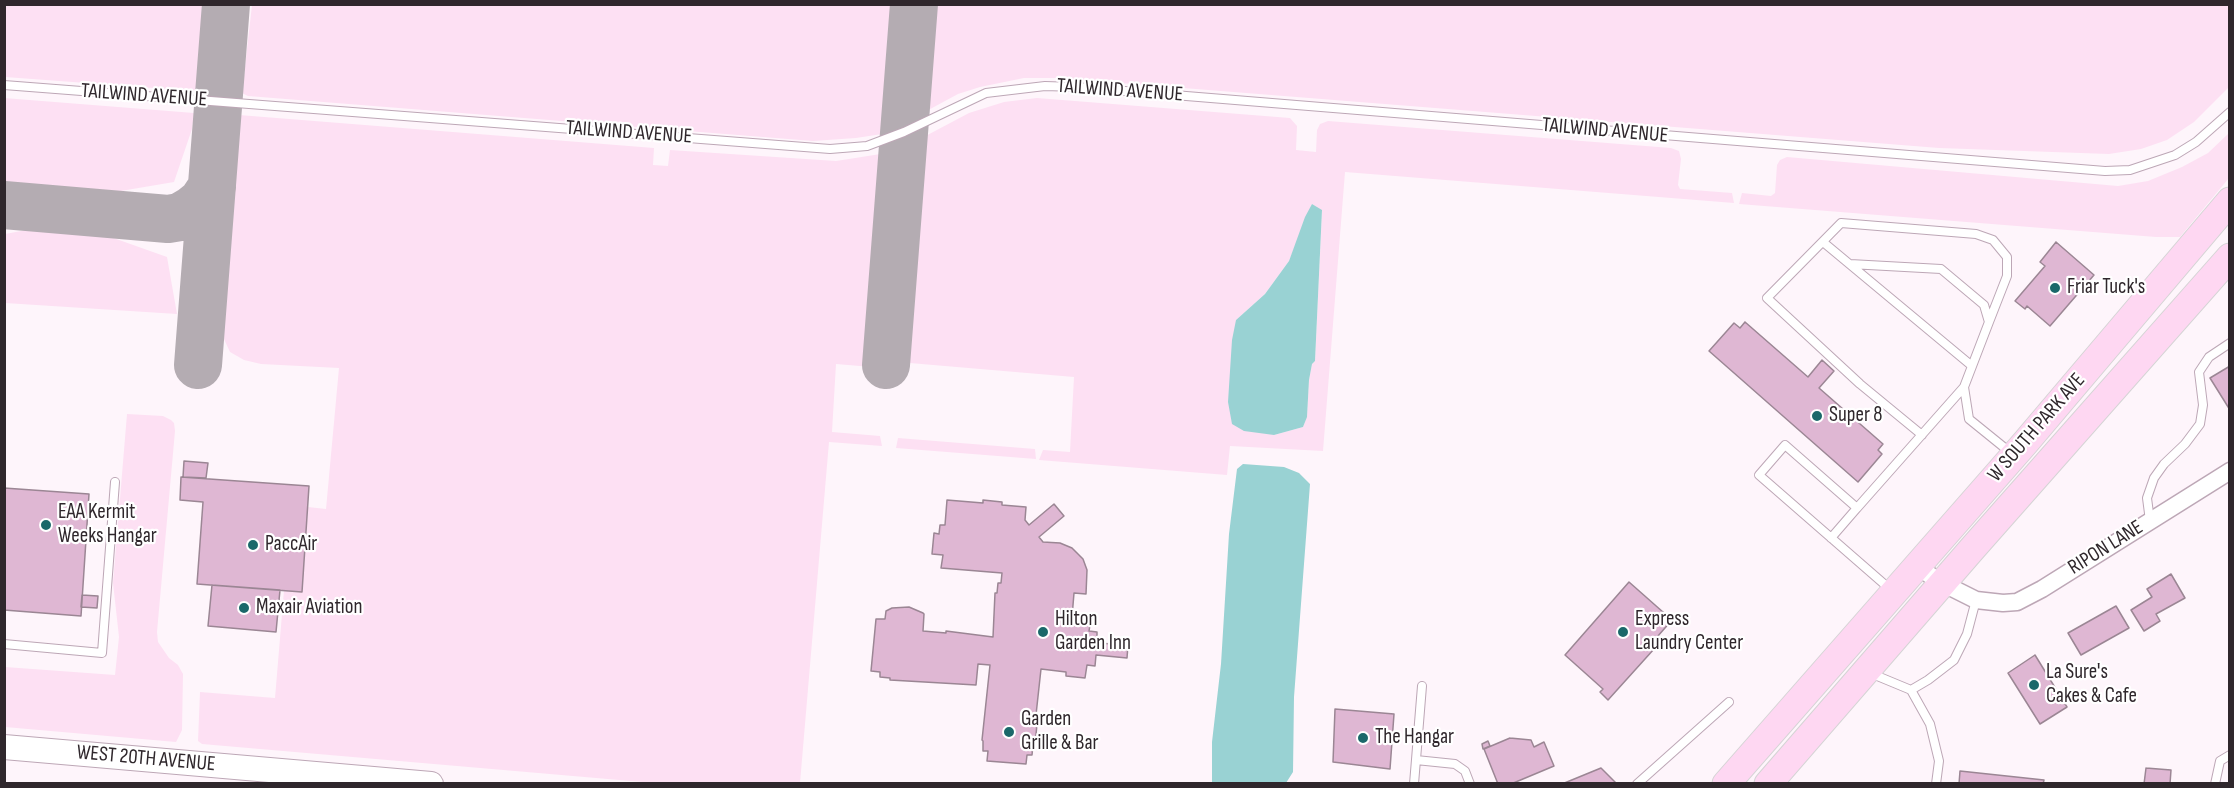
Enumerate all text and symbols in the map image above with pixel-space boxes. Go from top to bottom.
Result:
street label: TAILWIND AVENUE [1056,74,1184,108]
street label: TAILWIND AVENUE [80,79,208,113]
street label: TAILWIND AVENUE [1541,113,1669,149]
street label: TAILWIND AVENUE [565,116,693,150]
place label: Friar Tuck's [2067,275,2145,301]
marker: Friar Tuck's [2048,281,2062,295]
street label: W SOUTH PARK AVE [1983,369,2091,487]
place label: Super 8 [1829,403,1882,429]
marker: Super 8 [1810,409,1824,423]
place label: EAA Kermit Weeks Hangar [58,500,157,550]
street label: RIPON LANE [2064,515,2148,581]
marker: EAA Kermit Weeks Hangar [39,518,53,532]
place label: PaccAir [265,532,317,558]
marker: PaccAir [246,538,260,552]
place label: Maxair Aviation [256,595,362,621]
marker: Maxair Aviation [237,601,251,615]
place label: Hilton Garden Inn [1055,607,1131,657]
place label: Express Laundry Center [1635,607,1743,657]
marker: Hilton Garden Inn [1036,625,1050,639]
marker: Express Laundry Center [1616,625,1630,639]
place label: La Sure's Cakes & Cafe [2046,660,2137,710]
marker: La Sure's Cakes & Cafe [2027,678,2041,692]
place label: Garden Grille & Bar [1021,707,1099,757]
marker: Garden Grille & Bar [1002,725,1016,739]
place label: The Hangar [1375,725,1454,751]
marker: The Hangar [1356,731,1370,745]
street label: WEST 20TH AVENUE [76,740,216,778]

